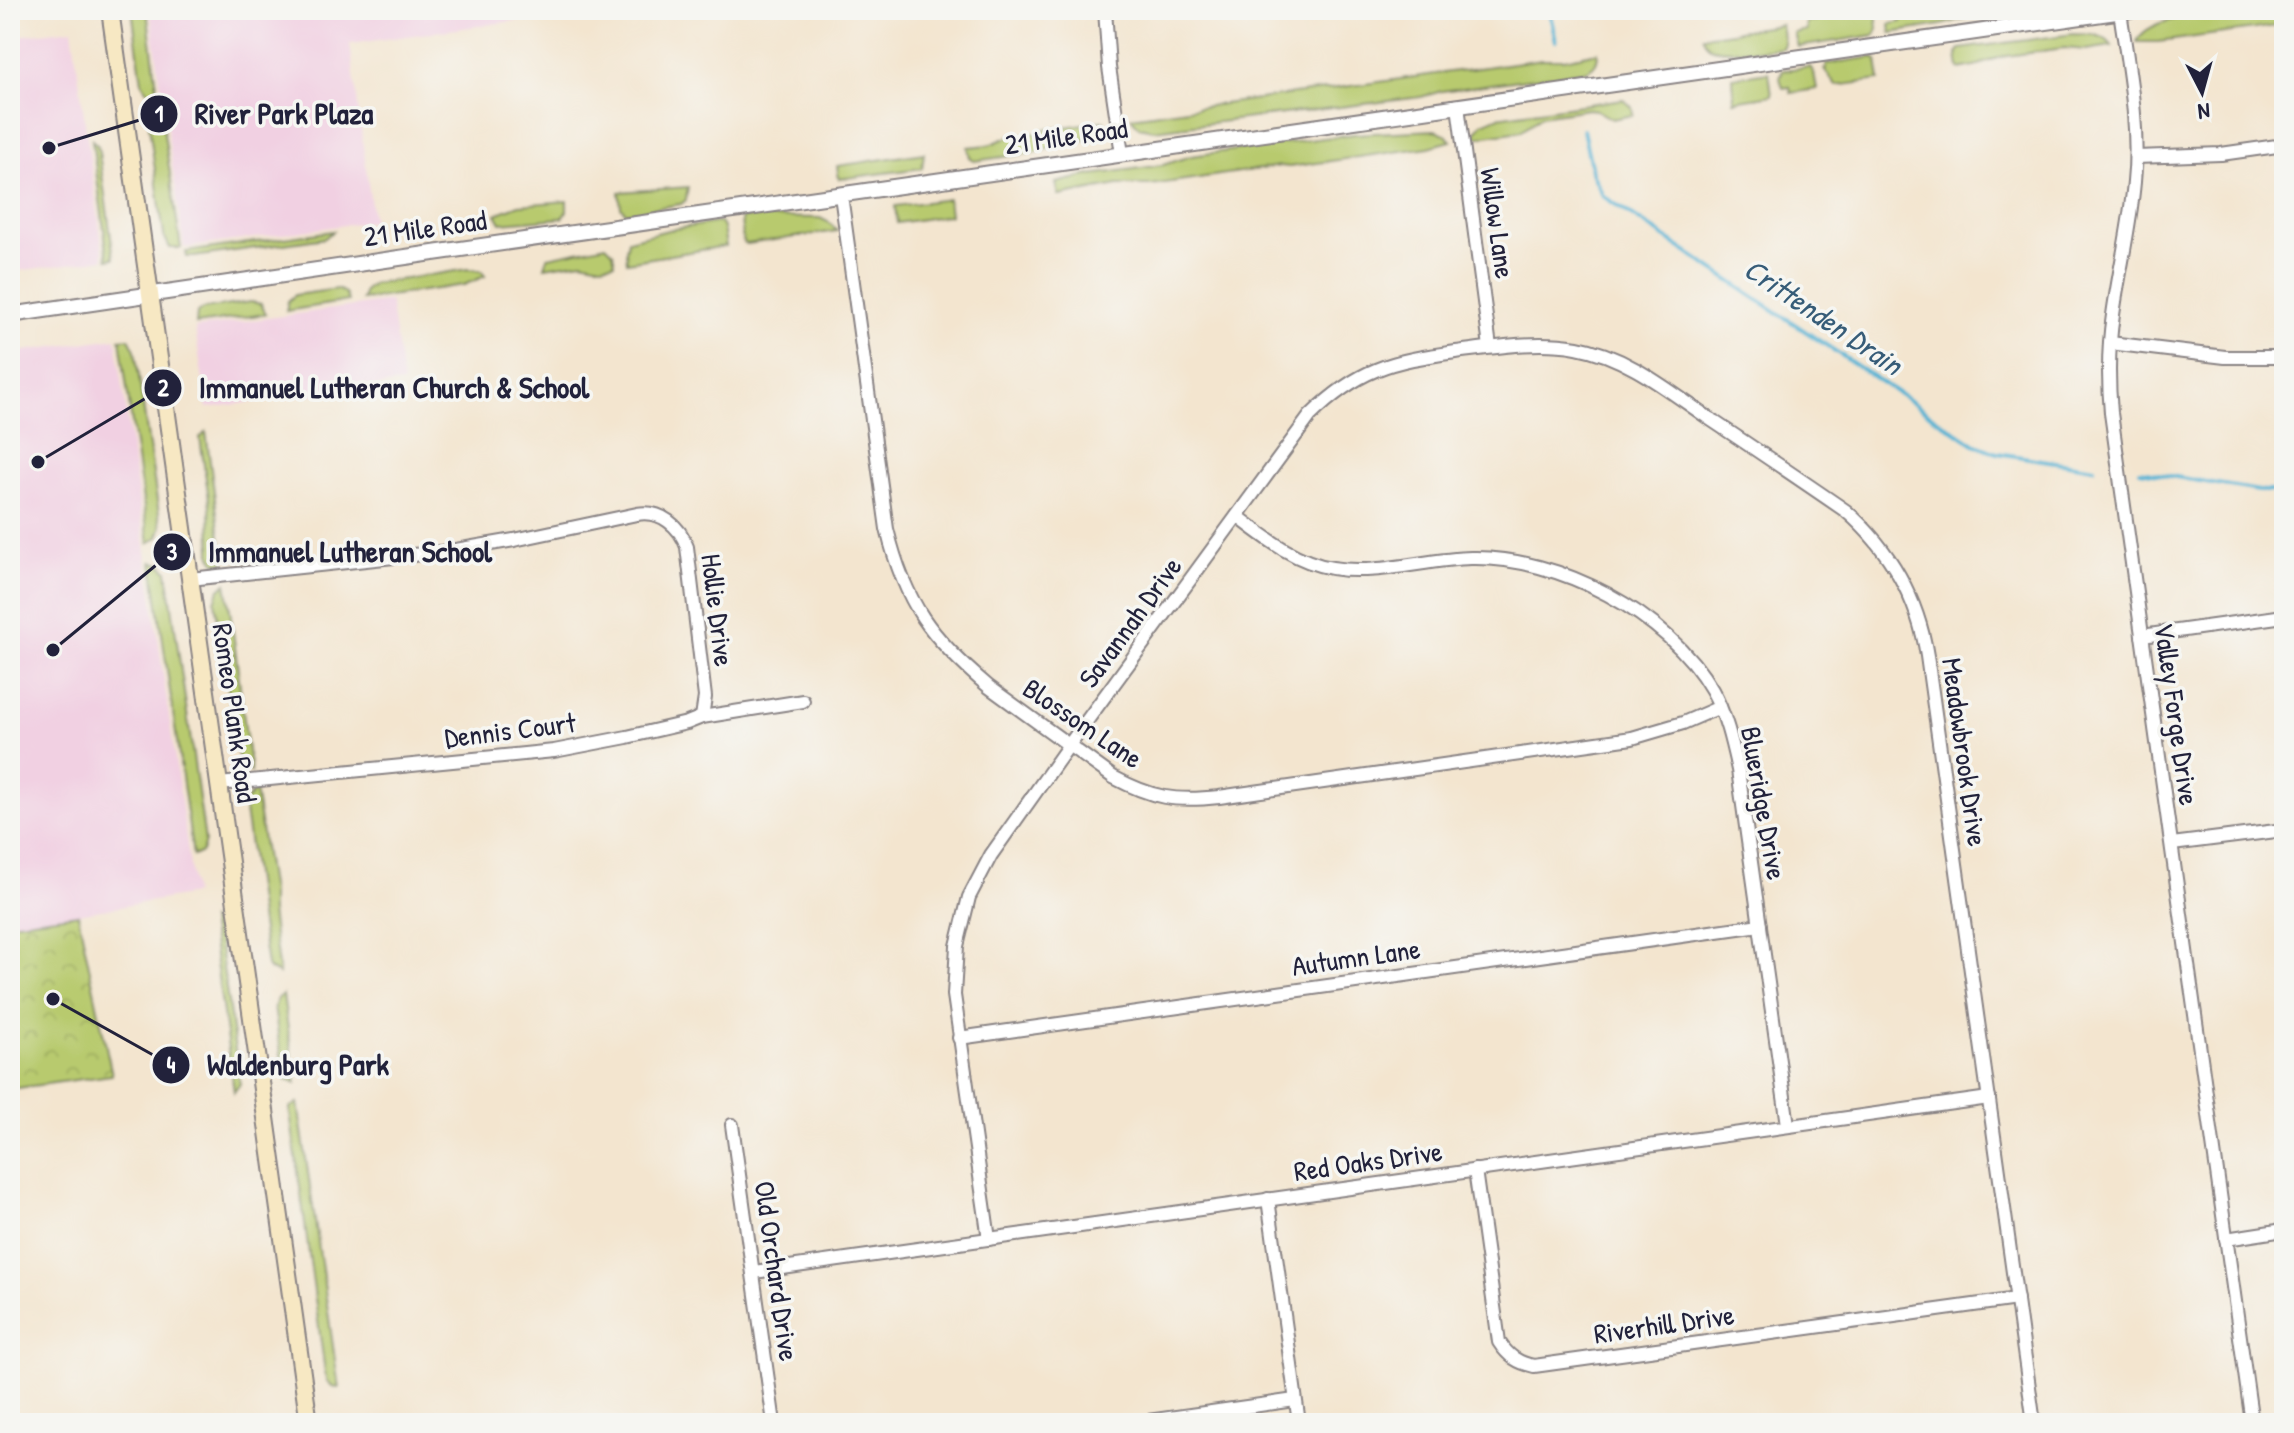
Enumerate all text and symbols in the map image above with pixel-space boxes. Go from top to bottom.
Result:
north arrow [2162,52,2242,132]
callout: River Park Plaza [139,87,390,141]
text: River Park Plaza [195,93,374,133]
text: N [2196,96,2211,127]
text: 1 [155,97,164,129]
street label: 21 Mile Road [1002,109,1130,163]
street label: Willow Lane [1471,165,1525,281]
street label: 21 Mile Road [361,201,489,255]
water label: Crittenden Drain [1737,248,1913,385]
callout: Immanuel Lutheran Church & School [143,361,605,415]
text: Immanuel Lutheran Church & School [199,367,590,407]
text: 2 [157,371,169,403]
callout: Immanuel Lutheran School [152,525,508,579]
text: Immanuel Lutheran School [208,531,493,571]
text: 3 [167,535,178,567]
street label: Savannah Drive [1070,549,1190,695]
street label: Hollie Drive [692,552,744,668]
street label: Valley Forge Drive [2145,620,2209,808]
street label: Romeo Plank Road [204,621,266,805]
street label: Meadowbrook Drive [1933,655,1997,849]
street label: Blossom Lane [1016,669,1150,777]
street label: Dennis Court [442,703,578,757]
street label: Blueridge Drive [1732,724,1796,882]
street label: Autumn Lane [1289,929,1423,985]
callout: Waldenburg Park [151,1038,405,1092]
text: Waldenburg Park [207,1044,389,1085]
text: 4 [167,1048,176,1080]
street label: Red Oaks Drive [1291,1132,1445,1190]
street label: Old Orchard Drive [746,1179,808,1363]
street label: Riverhill Drive [1591,1295,1737,1353]

